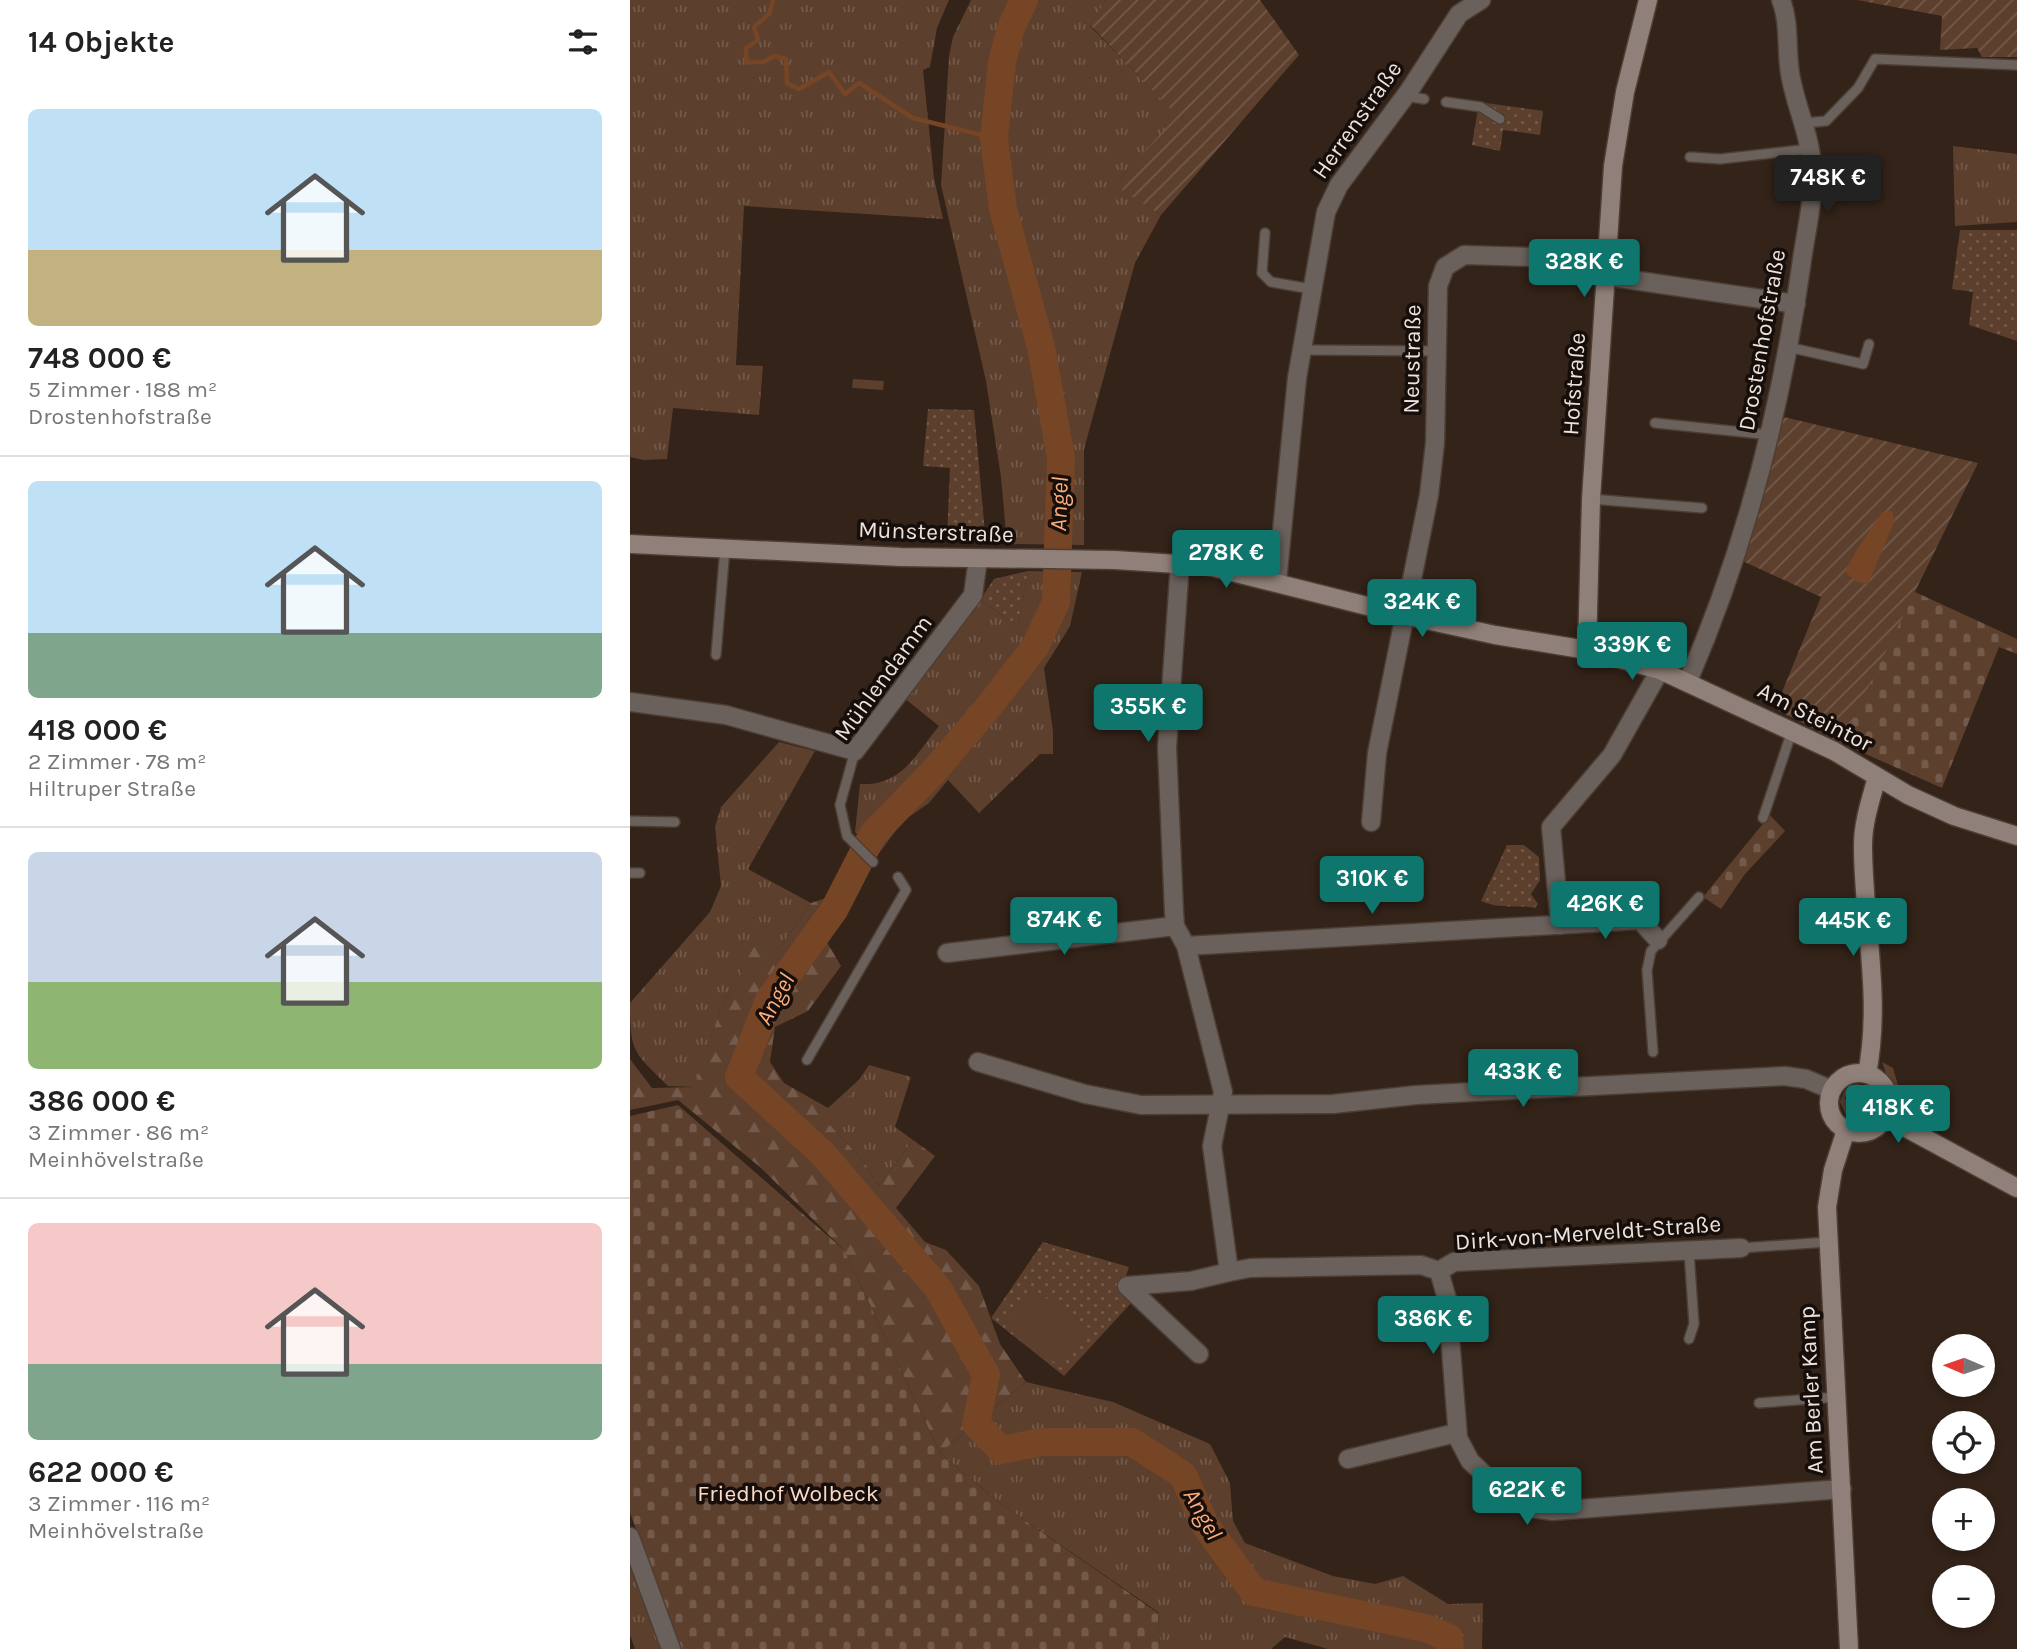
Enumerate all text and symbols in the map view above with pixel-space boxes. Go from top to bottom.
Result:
icon: filters [564,23,602,61]
text: 14 Objekte [28,24,174,60]
street label: Herrenstraße [1307,56,1407,184]
icon: home [252,155,378,281]
pin: 748K € [1771,156,1885,215]
text: 748K € [1790,164,1866,191]
pin: 328K € [1527,240,1641,299]
street label: Drostenhofstraße [1733,247,1791,433]
text: 328K € [1545,248,1623,275]
street label: Neustraße [1398,304,1426,414]
street label: Hofstraße [1557,332,1591,436]
text: 748 000 € [28,340,171,376]
text: 5 Zimmer · 188 m² [28,376,217,403]
text: Drostenhofstraße [28,403,212,430]
water label: Angel [1044,476,1074,532]
street label: Münsterstraße [858,516,1014,548]
icon: home [252,527,378,653]
pin: 278K € [1169,530,1283,590]
text: 278K € [1188,539,1264,566]
pin: 324K € [1365,580,1479,639]
text: 324K € [1383,588,1461,615]
street label: Mühlendamm [828,610,938,746]
pin: 339K € [1575,622,1689,682]
text: 339K € [1593,631,1671,658]
street label: Am Steintor [1753,677,1877,758]
pin: 355K € [1091,684,1205,744]
text: 355K € [1110,693,1186,720]
text: 418 000 € [28,712,167,748]
text: 2 Zimmer · 78 m² [28,748,207,775]
text: Hiltruper Straße [28,775,196,802]
pin: 310K € [1315,856,1429,916]
text: 310K € [1336,865,1408,892]
pin: 426K € [1548,881,1662,941]
text: 426K € [1567,890,1644,917]
icon: home [252,898,378,1024]
pin: 874K € [1007,898,1121,957]
pin: 445K € [1796,898,1910,958]
text: 874K € [1026,906,1102,933]
text: 445K € [1815,907,1891,934]
water label: Angel [749,968,801,1030]
pin: 433K € [1466,1050,1580,1109]
text: 433K € [1484,1058,1562,1085]
text: 386 000 € [28,1083,175,1119]
pin: 418K € [1841,1086,1955,1145]
text: 418K € [1862,1094,1934,1121]
text: 3 Zimmer · 86 m² [28,1119,209,1146]
text: Meinhövelstraße [28,1146,204,1173]
street label: Dirk-von-Merveldt-Straße [1454,1210,1722,1256]
icon: home [252,1269,378,1395]
pin: 386K € [1376,1296,1490,1356]
text: 386K € [1394,1305,1472,1332]
street label: Am Berler Kamp [1793,1305,1829,1475]
north arrow [1932,1334,1995,1396]
map controls [1932,1334,1995,1628]
button: locate [1932,1411,1995,1474]
text: 622 000 € [28,1454,174,1490]
pin: 622K € [1470,1468,1584,1527]
text: 622K € [1488,1476,1566,1503]
park label: Friedhof Wolbeck [697,1480,879,1507]
water label: Angel [1177,1483,1229,1545]
button: + [1932,1488,1995,1551]
text: 3 Zimmer · 116 m² [28,1490,210,1517]
text: Meinhövelstraße [28,1517,204,1544]
button: − [1932,1565,1995,1628]

